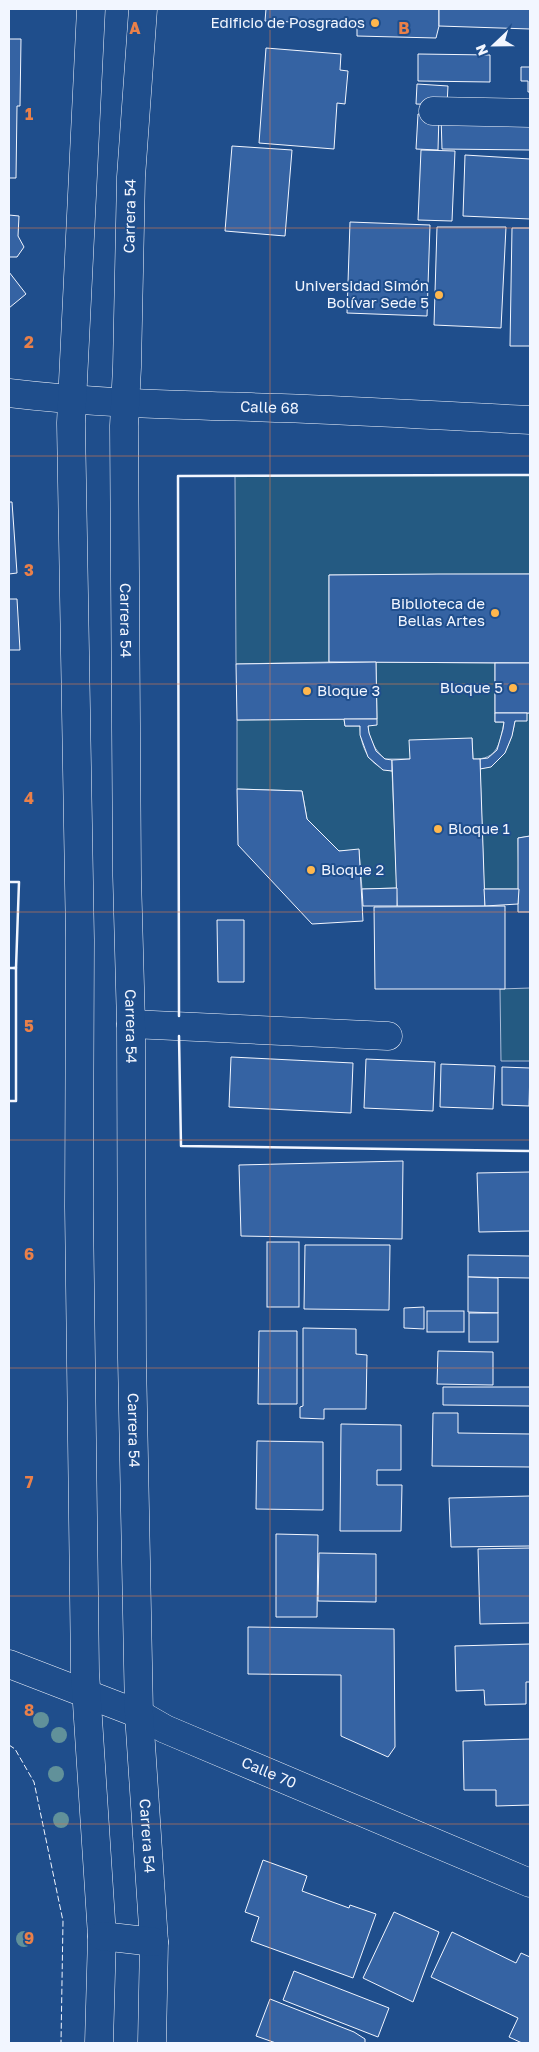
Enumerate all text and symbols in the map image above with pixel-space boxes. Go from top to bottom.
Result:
place label: Edificio de Posgrados [210,13,365,31]
marker: Edificio de Posgrados [369,17,381,29]
text: A [129,18,141,38]
text: B [398,18,410,38]
north arrow [469,20,519,70]
text: N [472,42,491,58]
text: 1 [25,104,33,124]
street label: Carrera 54 [119,178,139,253]
place label: Universidad Simón Bolívar Sede 5 [294,276,429,311]
marker: Universidad Simón Bolívar Sede 5 [433,289,445,301]
text: 2 [24,332,34,352]
street label: Calle 68 [240,397,299,417]
text: 3 [24,560,34,580]
street label: Carrera 54 [117,583,136,658]
place label: Biblioteca de Bellas Artes [391,594,485,629]
marker: Biblioteca de Bellas Artes [489,607,501,619]
place label: Bloque 5 [440,678,503,696]
place label: Bloque 3 [317,681,380,699]
marker: Bloque 5 [507,682,519,694]
marker: Bloque 3 [301,685,313,697]
text: 4 [24,788,34,808]
place label: Bloque 1 [448,819,510,837]
marker: Bloque 1 [432,823,444,835]
place label: Bloque 2 [321,860,384,878]
marker: Bloque 2 [305,864,317,876]
street label: Carrera 54 [122,989,141,1064]
text: 5 [24,1016,34,1036]
text: 6 [24,1244,34,1264]
street label: Carrera 54 [125,1393,144,1468]
text: 7 [25,1472,34,1492]
text: 8 [24,1700,34,1720]
street label: Calle 70 [239,1752,299,1791]
street label: Carrera 54 [137,1798,159,1874]
text: 9 [24,1928,34,1948]

